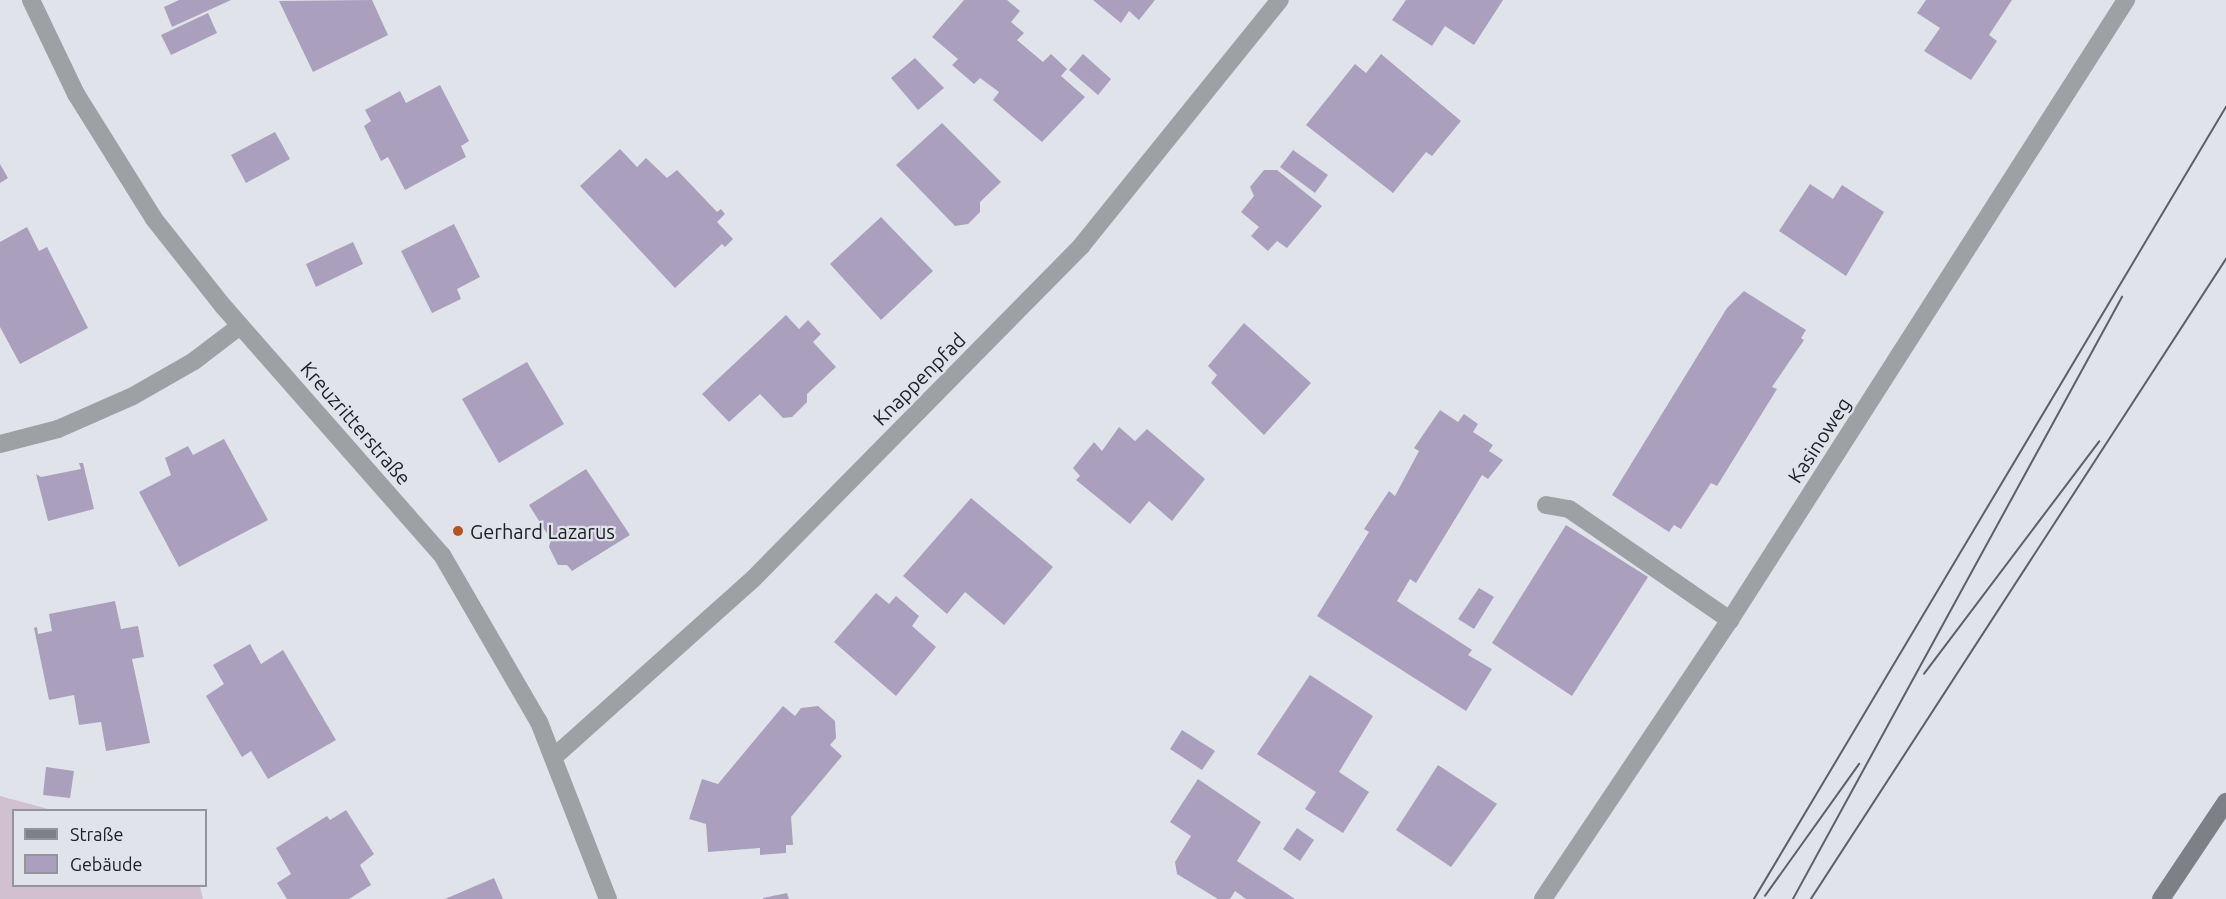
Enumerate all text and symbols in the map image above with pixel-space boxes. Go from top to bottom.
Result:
street label: Knappenpfad [868,328,970,430]
street label: Kreuzritterstraße [296,356,416,490]
street label: Kasinoweg [1782,393,1856,487]
place label: Gerhard Lazarus [470,519,615,543]
marker: Gerhard Lazarus [451,524,465,538]
legend [12,809,207,887]
text: Straße [70,824,123,844]
text: Gebäude [70,854,142,874]

